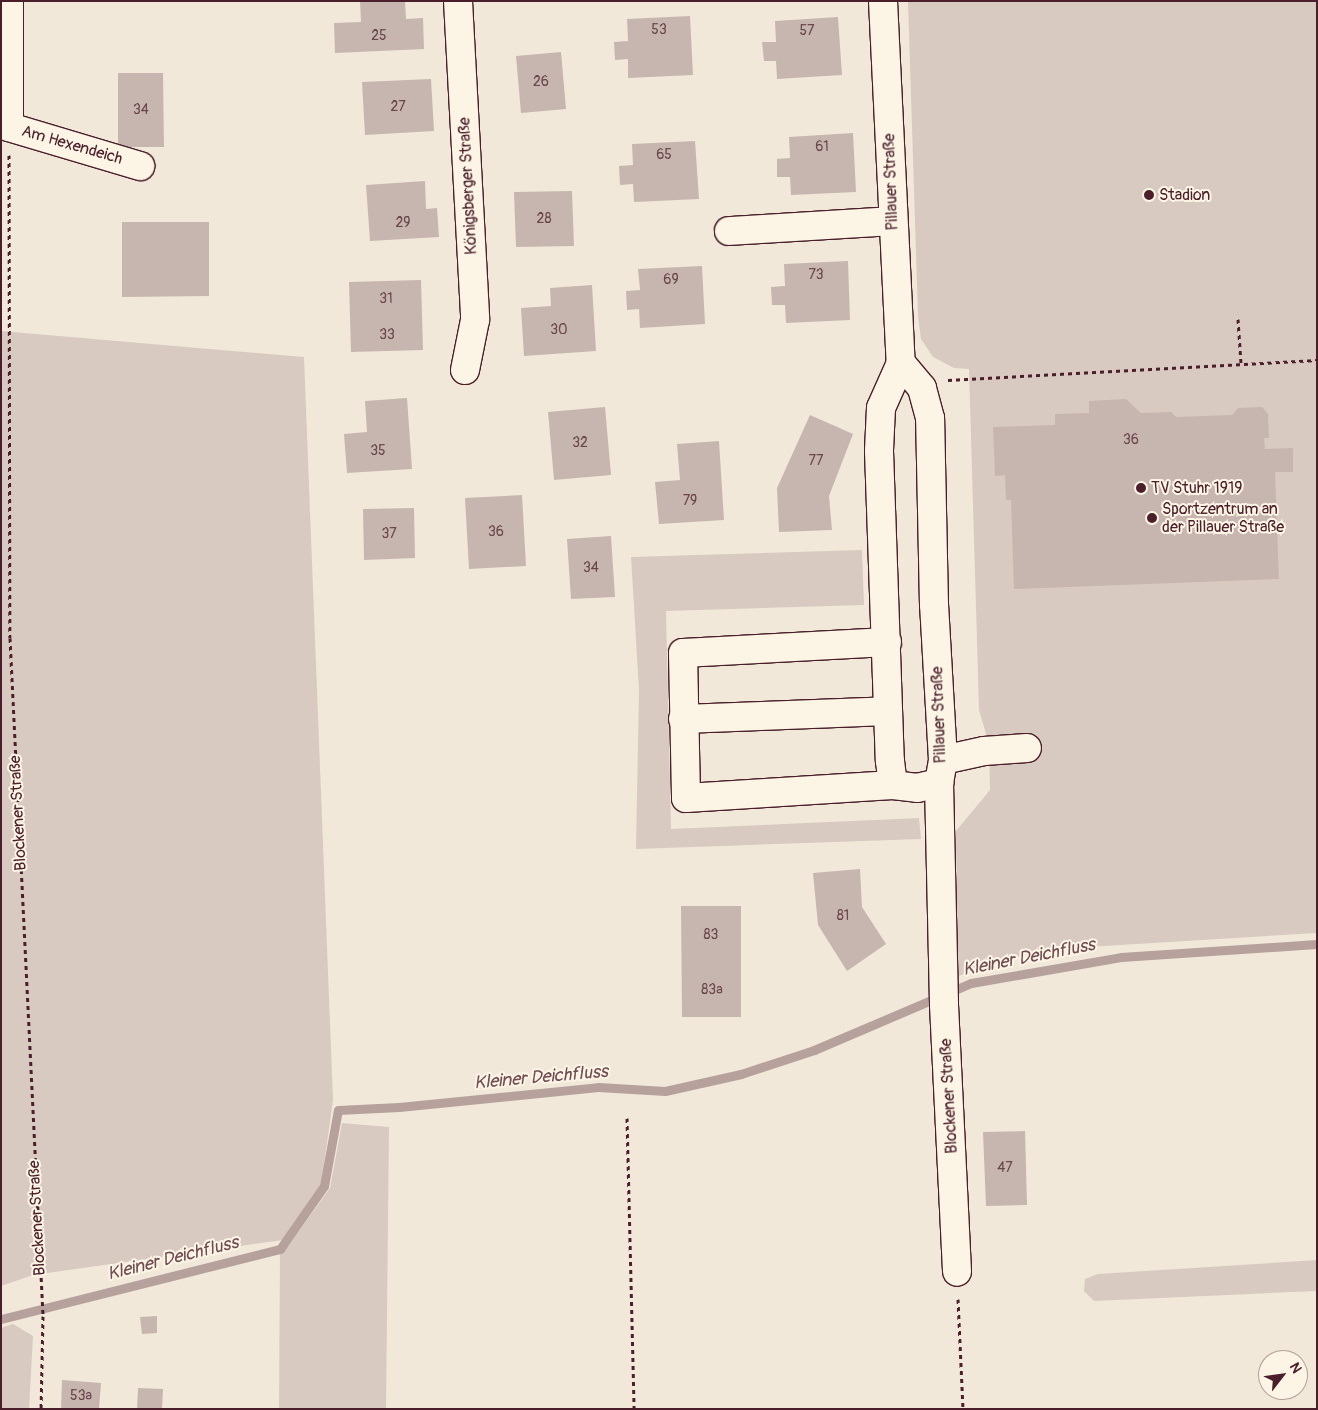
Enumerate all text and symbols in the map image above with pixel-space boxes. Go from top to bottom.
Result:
house number: 53 [651,22,667,38]
house number: 57 [800,23,814,39]
house number: 25 [371,28,387,44]
house number: 26 [533,74,549,90]
house number: 27 [390,99,406,115]
house number: 34 [133,102,149,118]
street label: Königsberger Straße [455,117,481,255]
street label: Am Hexendeich [19,121,125,169]
street label: Pillauer Straße [880,133,902,231]
house number: 61 [815,139,829,155]
house number: 65 [656,147,672,163]
place label: Stadion [1159,185,1210,205]
marker: Stadion [1143,189,1155,201]
house number: 28 [537,211,551,227]
house number: 29 [395,215,411,231]
house number: 73 [808,267,824,283]
house number: 69 [663,272,679,288]
house number: 31 [379,291,393,307]
house number: 30 [550,322,568,338]
house number: 33 [379,327,395,343]
house number: 36 [1123,432,1139,448]
house number: 32 [572,435,588,451]
house number: 35 [370,443,386,459]
house number: 77 [809,453,823,469]
place label: TV Stuhr 1919 [1151,478,1242,498]
marker: TV Stuhr 1919 [1135,482,1147,494]
house number: 79 [683,493,697,509]
place label: Sportzentrum an der Pillauer Straße [1162,499,1284,537]
marker: Sportzentrum an der Pillauer Straße [1146,512,1158,524]
house number: 36 [488,524,504,540]
house number: 37 [381,526,397,542]
house number: 34 [583,560,599,576]
street label: Pillauer Straße [928,666,950,764]
street label: Blockener Straße [5,755,31,871]
house number: 81 [837,908,849,924]
house number: 83 [704,927,718,943]
water label: Kleiner Deichfluss [961,935,1097,981]
house number: 83a [701,982,723,998]
street label: Blockener Straße [936,1038,962,1154]
water label: Kleiner Deichfluss [473,1061,609,1095]
street label: Blockener Straße [24,1160,50,1276]
house number: 47 [997,1160,1013,1176]
water label: Kleiner Deichfluss [105,1232,241,1286]
north arrow [1258,1350,1308,1400]
text: N [1286,1359,1305,1376]
house number: 53a [70,1388,92,1404]

